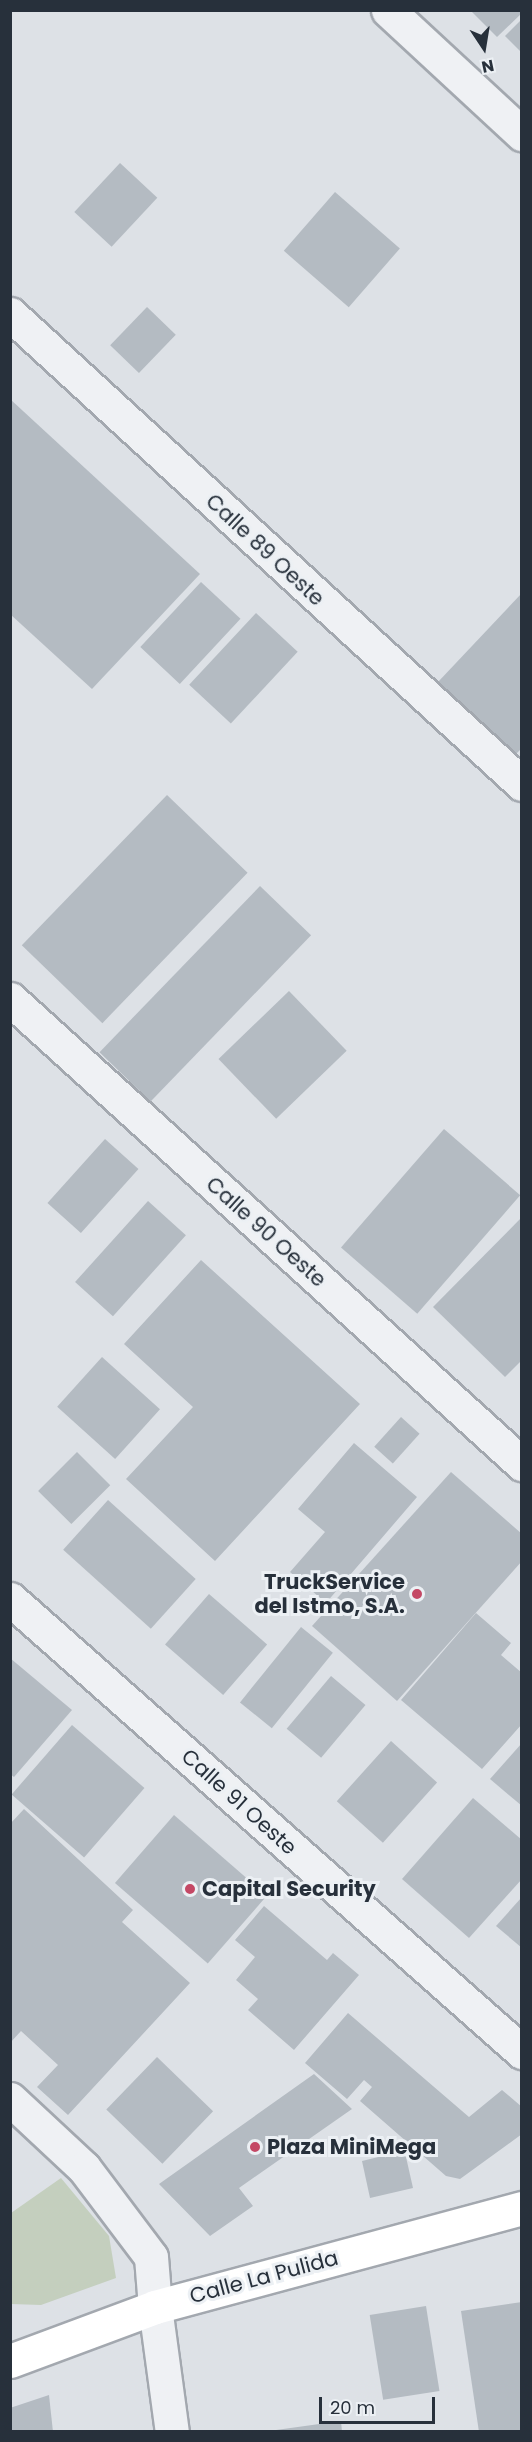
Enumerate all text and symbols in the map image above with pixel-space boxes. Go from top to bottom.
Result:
north arrow [454,18,514,78]
text: N [480,54,496,79]
street label: Calle 89 Oeste [201,489,329,611]
street label: Calle 90 Oeste [201,1172,331,1292]
place label: TruckService del Istmo, S.A. [254,1569,405,1619]
marker: TruckService del Istmo, S.A. [410,1587,424,1601]
street label: Calle 91 Oeste [176,1744,302,1860]
place label: Capital Security [202,1876,376,1902]
marker: Capital Security [183,1882,197,1896]
place label: Plaza MiniMega [267,2134,436,2160]
marker: Plaza MiniMega [248,2140,262,2154]
street label: Calle La Pulida [187,2245,341,2309]
scale bar [322,2385,438,2423]
text: 20 m [330,2395,375,2420]

